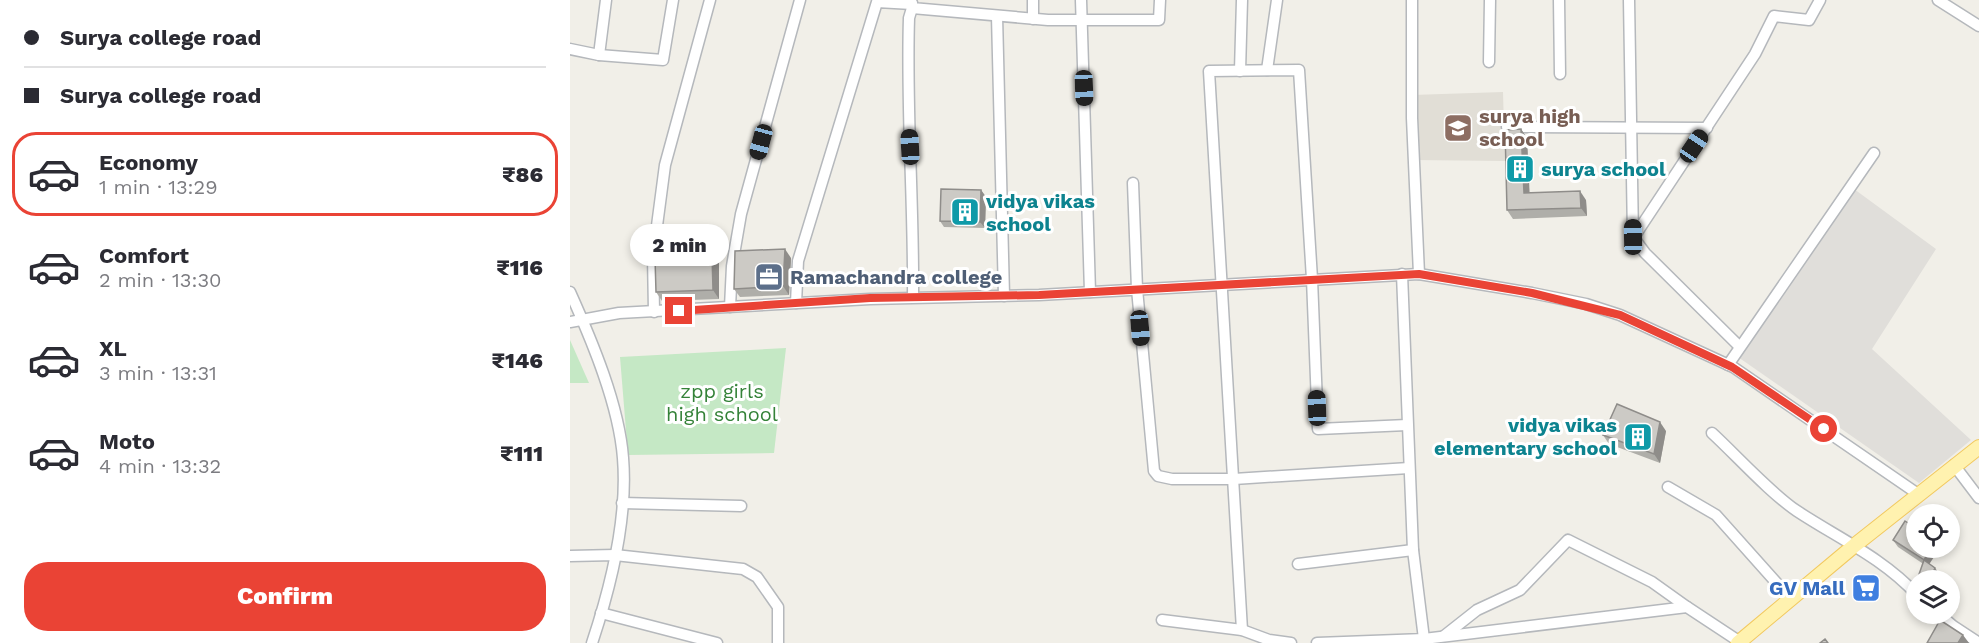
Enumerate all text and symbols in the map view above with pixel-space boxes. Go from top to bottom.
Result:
text: Surya college road [60,25,261,50]
car [1074,70,1094,106]
text: Surya college road [60,83,261,108]
place label: surya high school [1479,104,1581,151]
school or university icon: surya high school [1442,112,1474,144]
car [748,122,774,162]
car [1676,126,1712,166]
car [900,129,920,165]
icon: car [27,147,81,201]
text: Economy [99,150,198,175]
building icon: surya school [1504,153,1536,185]
place label: surya school [1541,157,1666,181]
text: ₹86 [502,162,543,187]
text: 1 min · 13:29 [99,175,218,199]
place label: vidya vikas school [985,189,1095,236]
building icon: vidya vikas school [949,196,981,228]
car [1624,219,1642,255]
callout: 2 min [630,224,728,266]
text: 2 min [652,233,707,257]
icon: car [27,240,81,294]
text: Comfort [99,243,189,268]
text: ₹116 [496,255,543,280]
office icon: Ramachandra college [753,261,785,293]
place label: Ramachandra college [790,265,1002,289]
text: 2 min · 13:30 [99,268,221,292]
route end [665,297,692,324]
car [1129,309,1151,347]
icon: car [27,333,81,387]
text: XL [99,336,127,361]
text: ₹146 [491,348,543,373]
text: 3 min · 13:31 [99,361,217,385]
park label: zpp girls high school [666,379,778,426]
car [1307,390,1327,426]
place label: vidya vikas elementary school [1434,413,1617,460]
route start [1810,415,1837,442]
building icon: vidya vikas elementary school [1622,421,1654,453]
icon: car [27,426,81,480]
text: Moto [99,429,155,454]
text: ₹111 [500,441,543,466]
text: 4 min · 13:32 [99,454,221,478]
map controls [1906,504,1960,624]
button: locate [1906,504,1960,558]
button: Confirm [24,562,546,631]
button: layers [1906,570,1960,624]
supermarket icon: GV Mall [1850,572,1882,604]
place label: GV Mall [1769,576,1845,600]

